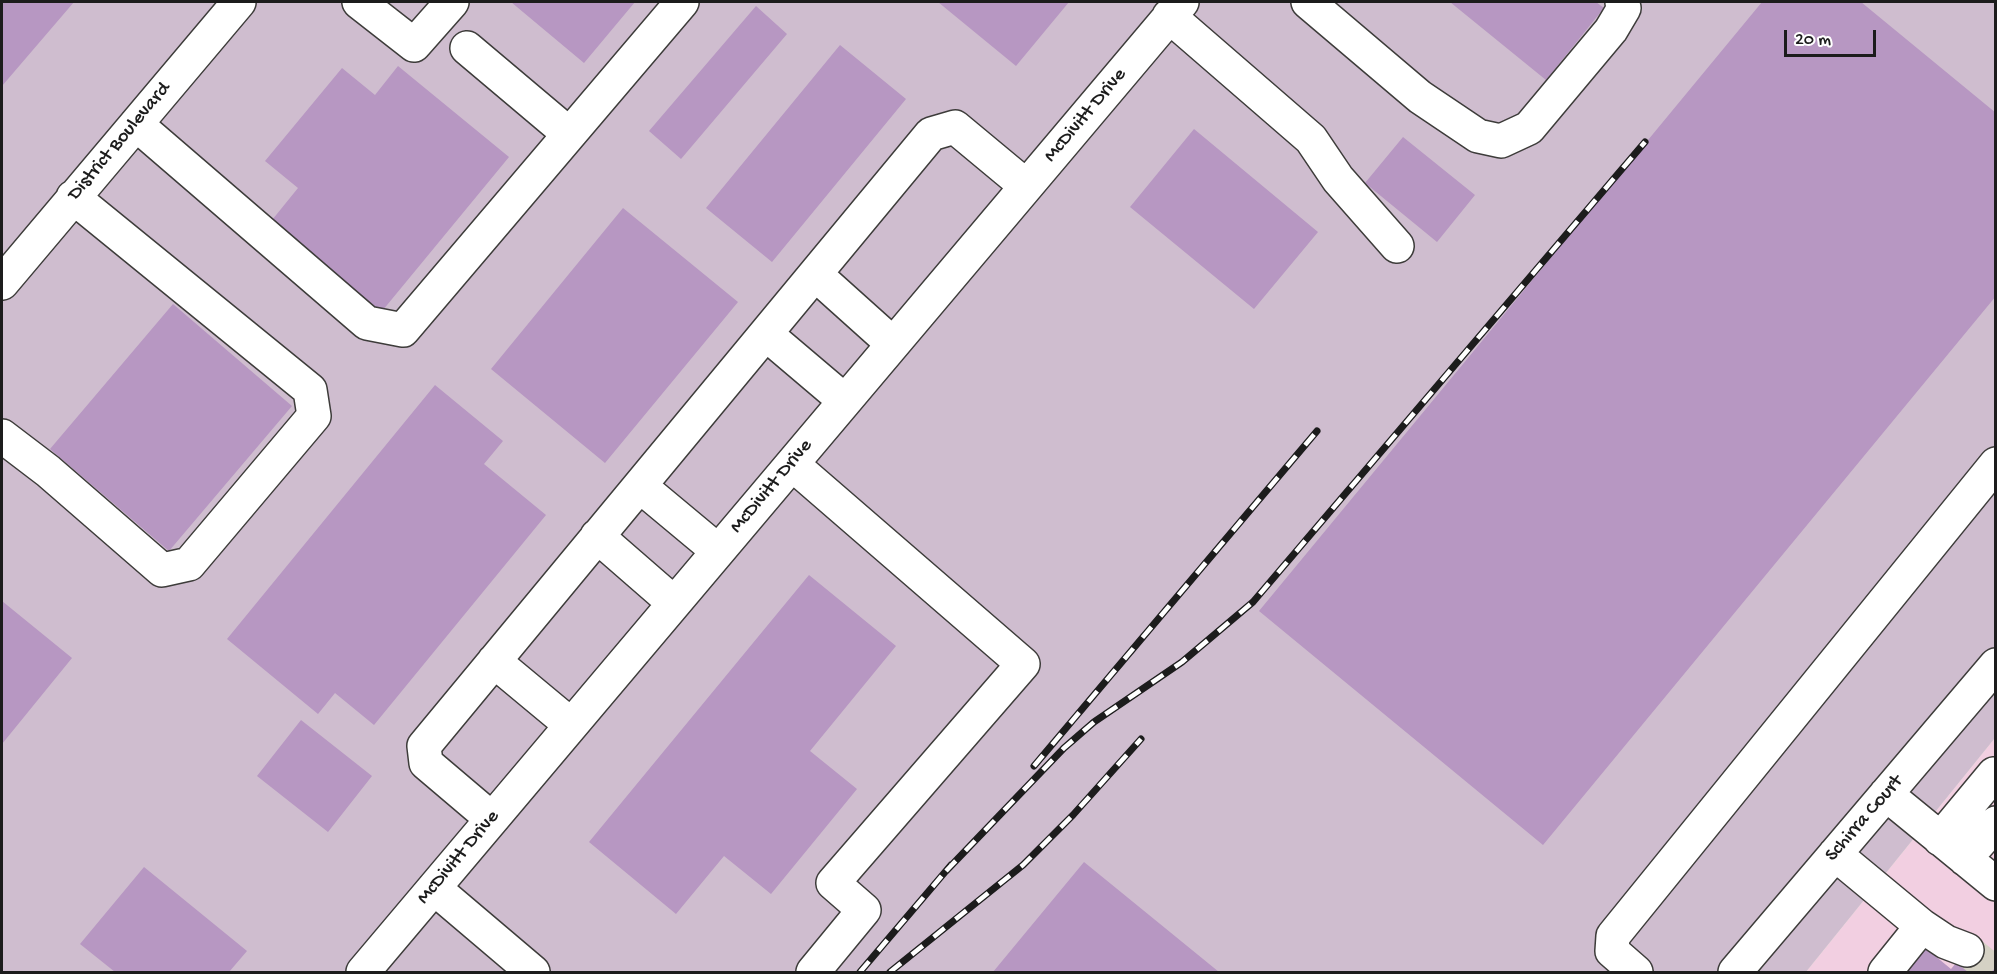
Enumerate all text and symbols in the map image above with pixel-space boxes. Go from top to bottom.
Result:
scale bar [1787,18,1878,56]
text: 20 m [1795,30,1831,51]
street label: McDivitt Drive [1040,64,1132,168]
street label: District Boulevard [63,78,177,206]
street label: McDivitt Drive [726,435,818,539]
street label: Schirra Court [1821,771,1909,867]
street label: McDivitt Drive [413,806,505,910]

